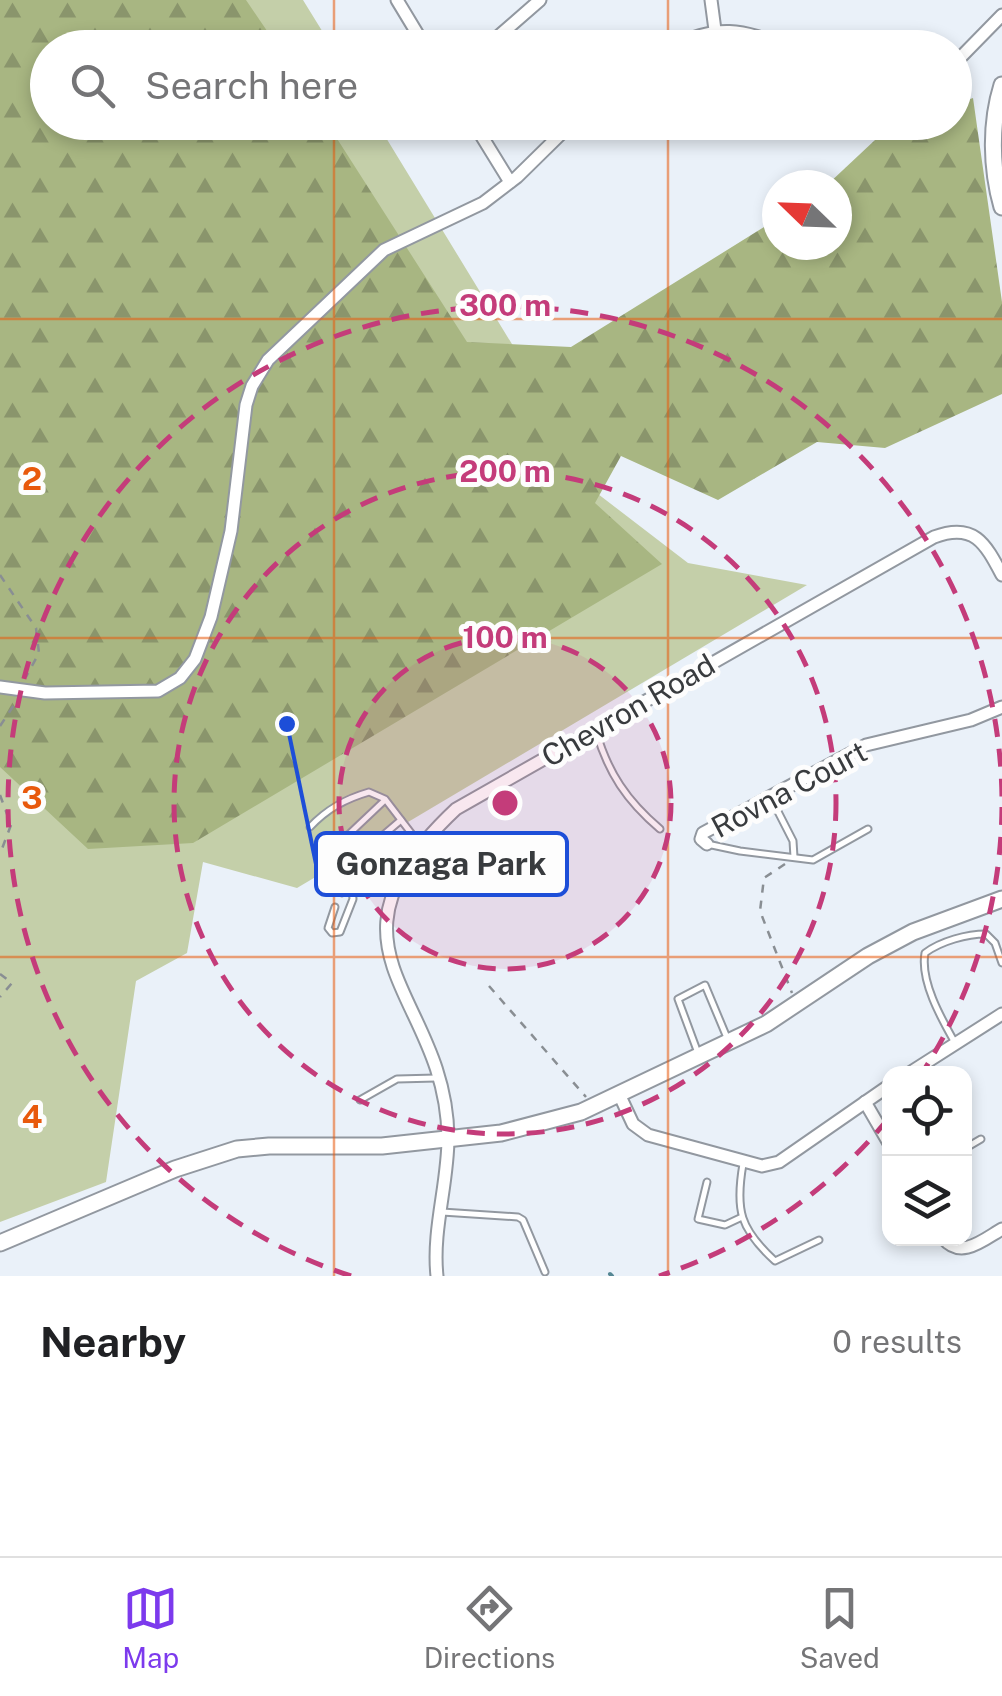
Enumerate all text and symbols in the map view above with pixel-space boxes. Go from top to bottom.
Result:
search box [30,30,972,140]
icon: search [65,58,120,113]
text: Search here [145,63,358,108]
north arrow [762,170,852,260]
text: 300 m [459,287,551,323]
text: 200 m [459,453,551,489]
text: 2 [22,460,42,497]
text: 100 m [462,619,548,655]
street label: Chevron Road [535,646,721,774]
street label: Rovna Court [705,733,873,845]
text: 3 [21,779,43,816]
centre of rings [487,785,523,821]
callout: Gonzaga Park [316,833,567,895]
text: Gonzaga Park [335,845,547,882]
map controls [882,1066,972,1246]
button: locate [882,1066,972,1156]
text: 4 [22,1098,43,1135]
button: layers [882,1156,972,1246]
text: Nearby [40,1317,186,1366]
text: 0 results [832,1323,962,1360]
tab: Map [122,1581,179,1674]
tab: Directions [424,1581,555,1674]
tab: Saved [800,1581,880,1674]

